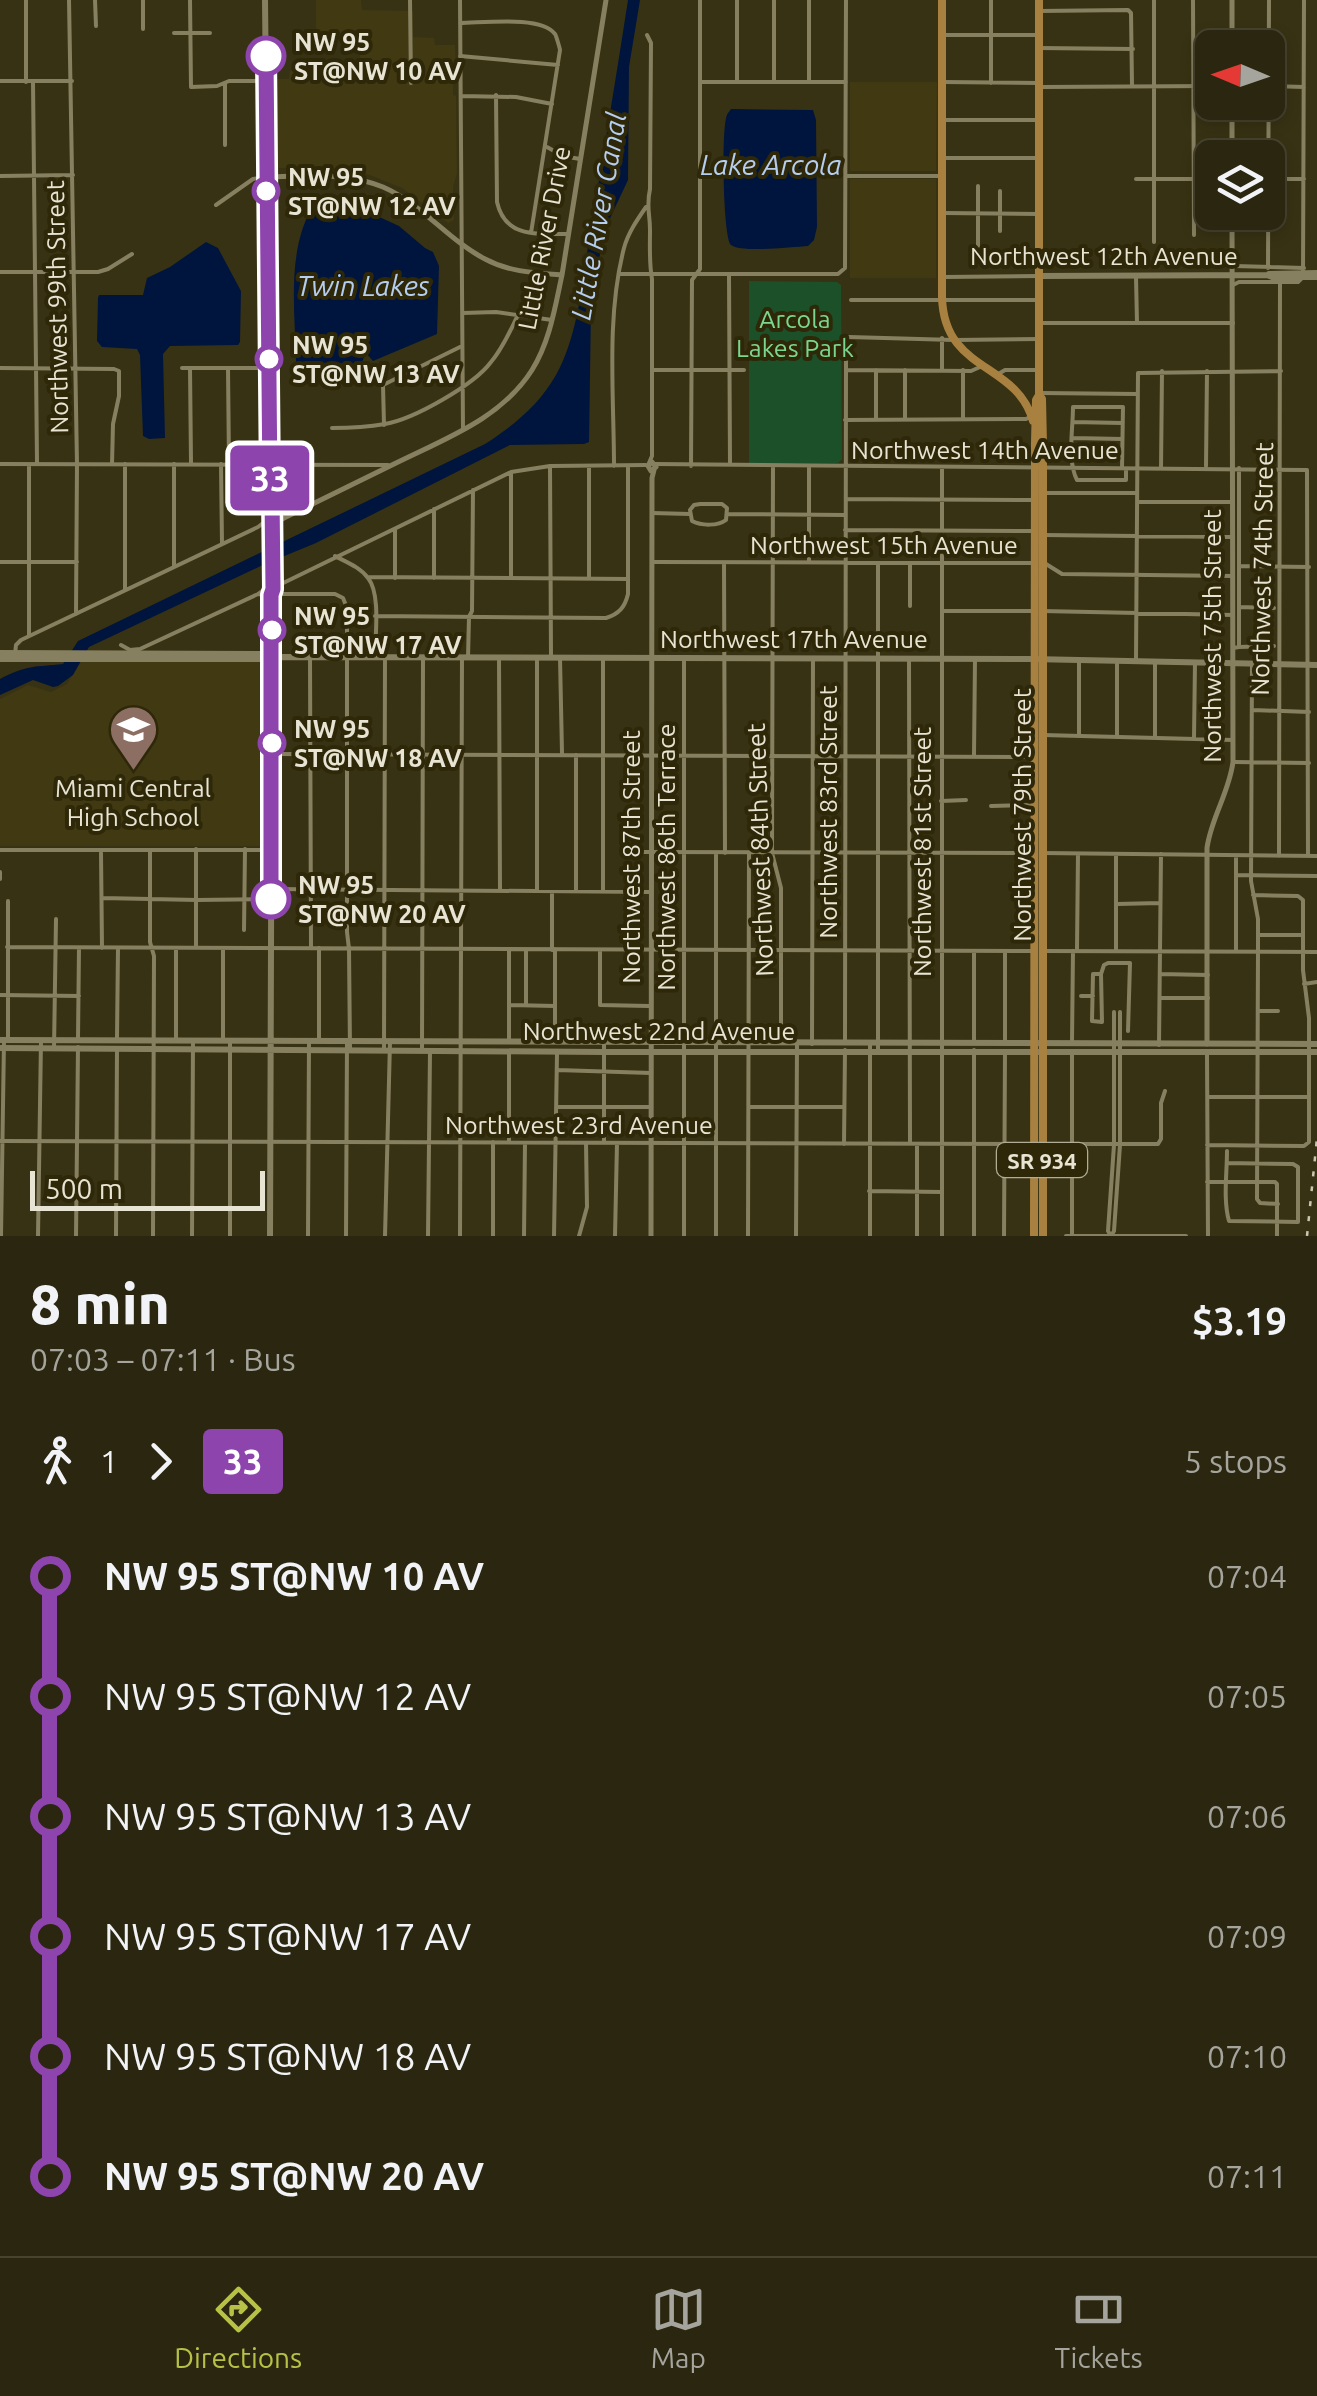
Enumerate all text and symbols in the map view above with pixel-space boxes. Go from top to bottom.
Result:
place label: NW 95 ST@NW 10 AV [294,28,462,85]
north arrow [1195,30,1285,120]
map controls [1195,30,1285,230]
marker: NW 95 ST@NW 10 AV [247,37,285,75]
water label: Little River Canal [564,110,632,322]
button: layers [1195,140,1285,230]
street label: Little River Drive [512,144,576,332]
water label: Lake Arcola [700,149,842,180]
place label: NW 95 ST@NW 12 AV [288,163,456,220]
marker: NW 95 ST@NW 12 AV [253,178,279,204]
street label: Northwest 99th Street [41,180,73,434]
street label: Northwest 12th Avenue [970,242,1238,270]
water label: Twin Lakes [296,270,430,301]
park label: Arcola Lakes Park [736,305,854,362]
place label: NW 95 ST@NW 13 AV [292,331,460,388]
marker: NW 95 ST@NW 13 AV [256,346,282,372]
street label: Northwest 14th Avenue [851,436,1119,464]
street label: Northwest 74th Street [1246,442,1278,696]
line badge: 33 [225,446,315,510]
text: 33 [250,458,290,498]
street label: Northwest 75th Street [1198,509,1226,763]
street label: Northwest 15th Avenue [750,531,1018,559]
place label: NW 95 ST@NW 17 AV [294,602,462,659]
marker: NW 95 ST@NW 17 AV [259,617,285,643]
street label: Northwest 17th Avenue [660,625,928,653]
street label: Northwest 83rd Street [814,685,842,939]
street label: Northwest 79th Street [1008,688,1036,942]
school or university icon: Miami Central High School [107,704,159,772]
place label: NW 95 ST@NW 18 AV [294,715,462,772]
street label: Northwest 86th Terrace [652,723,680,991]
street label: Northwest 84th Street [742,723,778,977]
street label: Northwest 81st Street [908,727,936,977]
marker: NW 95 ST@NW 18 AV [259,730,285,756]
street label: Northwest 87th Street [617,730,645,984]
place label: Miami Central High School [55,774,211,831]
place label: NW 95 ST@NW 20 AV [298,871,466,928]
marker: NW 95 ST@NW 20 AV [252,880,290,918]
street label: Northwest 22nd Avenue [523,1017,795,1045]
street label: Northwest 23rd Avenue [445,1111,713,1139]
road number: SR 934 [997,1143,1087,1177]
scale bar [30,1166,265,1210]
text: 500 m [45,1173,123,1204]
text: 8 min [30,1273,170,1334]
text: $3.19 [1192,1300,1287,1342]
text: 07:03 – 07:11 · Bus [30,1341,296,1377]
icon: walk [30,1434,85,1489]
icon: forward [133,1434,188,1489]
text: 33 [223,1441,263,1481]
text: 1 [100,1443,118,1479]
text: 5 stops [1184,1443,1287,1479]
text: NW 95 ST@NW 10 AV [104,1555,484,1597]
text: 07:04 [1207,1558,1287,1594]
text: NW 95 ST@NW 12 AV [104,1675,471,1717]
text: 07:05 [1207,1678,1287,1714]
text: NW 95 ST@NW 13 AV [104,1795,471,1837]
text: 07:06 [1207,1798,1287,1834]
text: NW 95 ST@NW 17 AV [104,1915,471,1957]
text: 07:09 [1207,1918,1287,1954]
text: NW 95 ST@NW 18 AV [104,2035,471,2077]
text: 07:10 [1207,2038,1287,2074]
text: NW 95 ST@NW 20 AV [104,2155,484,2197]
text: 07:11 [1207,2158,1287,2194]
tab: Directions [174,2282,302,2373]
tab: Map [651,2282,706,2373]
tab: Tickets [1054,2282,1143,2373]

